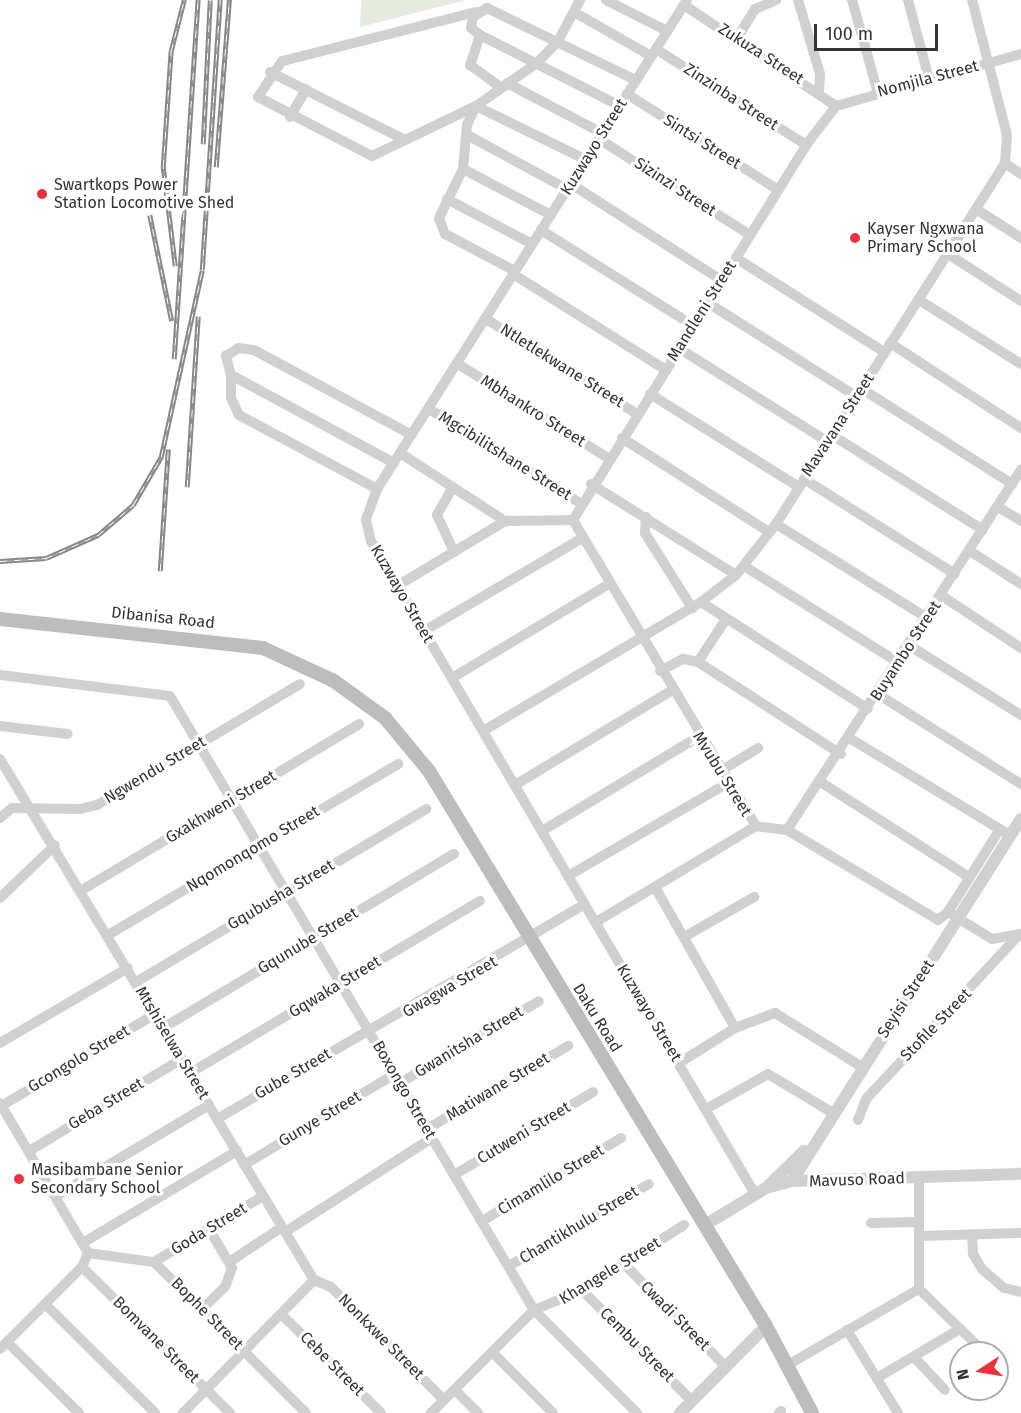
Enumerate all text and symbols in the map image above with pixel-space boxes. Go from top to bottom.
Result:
scale bar [817,12,942,50]
street label: Zukuza Street [715,19,807,89]
text: 100 m [825,23,873,45]
street label: Nomjila Street [875,56,981,102]
street label: Zinzinba Street [680,59,782,135]
street label: Kuzwayo Street [557,95,631,199]
street label: Sintsi Street [660,111,744,173]
street label: Sizinzi Street [631,154,719,220]
place label: Swartkops Power Station Locomotive Shed [54,175,234,213]
marker: Swartkops Power Station Locomotive Shed [35,187,49,201]
place label: Kayser Ngxwana Primary School [867,219,984,257]
marker: Kayser Ngxwana Primary School [848,231,862,245]
street label: Mandleni Street [663,257,741,365]
street label: Ntletlekwane Street [496,320,628,412]
street label: Mavavana Street [798,370,878,480]
street label: Mbhankro Street [477,371,589,451]
street label: Mgcibilitshane Street [435,407,575,505]
street label: Kuzwayo Street [366,542,438,646]
street label: Buyambo Street [866,597,946,705]
street label: Dibanisa Road [110,603,216,633]
street label: Mvubu Street [688,728,756,820]
street label: Ngwendu Street [101,732,209,808]
street label: Gxakhweni Street [162,766,280,848]
street label: Nqomonqomo Street [183,802,323,896]
street label: Gqubusha Street [224,856,338,934]
street label: Gqunube Street [254,904,362,978]
street label: Gqwaka Street [286,952,384,1022]
street label: Gwagwa Street [399,952,501,1022]
street label: Seyisi Street [874,956,938,1042]
street label: Kuzwayo Street [612,961,686,1065]
street label: Daku Road [568,980,626,1056]
street label: Mtshiselwa Street [131,983,213,1103]
street label: Stofile Street [897,985,975,1065]
street label: Gwanitsha Street [411,1002,527,1082]
street label: Gcongolo Street [25,1021,133,1097]
street label: Boxongo Street [368,1037,440,1143]
street label: Gube Street [251,1044,335,1104]
street label: Matiwane Street [443,1049,553,1125]
street label: Geba Street [65,1074,147,1134]
street label: Gunye Street [275,1087,365,1151]
street label: Cutweni Street [474,1098,574,1168]
street label: Cimamlilo Street [494,1141,608,1219]
place label: Masibambane Senior Secondary School [31,1160,183,1198]
street label: Mavuso Road [809,1169,905,1191]
marker: Masibambane Senior Secondary School [12,1172,26,1186]
street label: Chantikhulu Street [516,1182,642,1268]
street label: Goda Street [167,1199,251,1259]
street label: Khangele Street [556,1233,664,1309]
street label: Bophe Street [167,1274,247,1354]
street label: Cwadi Street [636,1277,714,1355]
street label: Nonkxwe Street [334,1290,428,1384]
street label: Bomvane Street [109,1293,203,1387]
street label: Cembu Street [596,1304,678,1386]
street label: Cebe Street [296,1328,368,1400]
north arrow [949,1341,1009,1401]
text: N [952,1367,973,1382]

